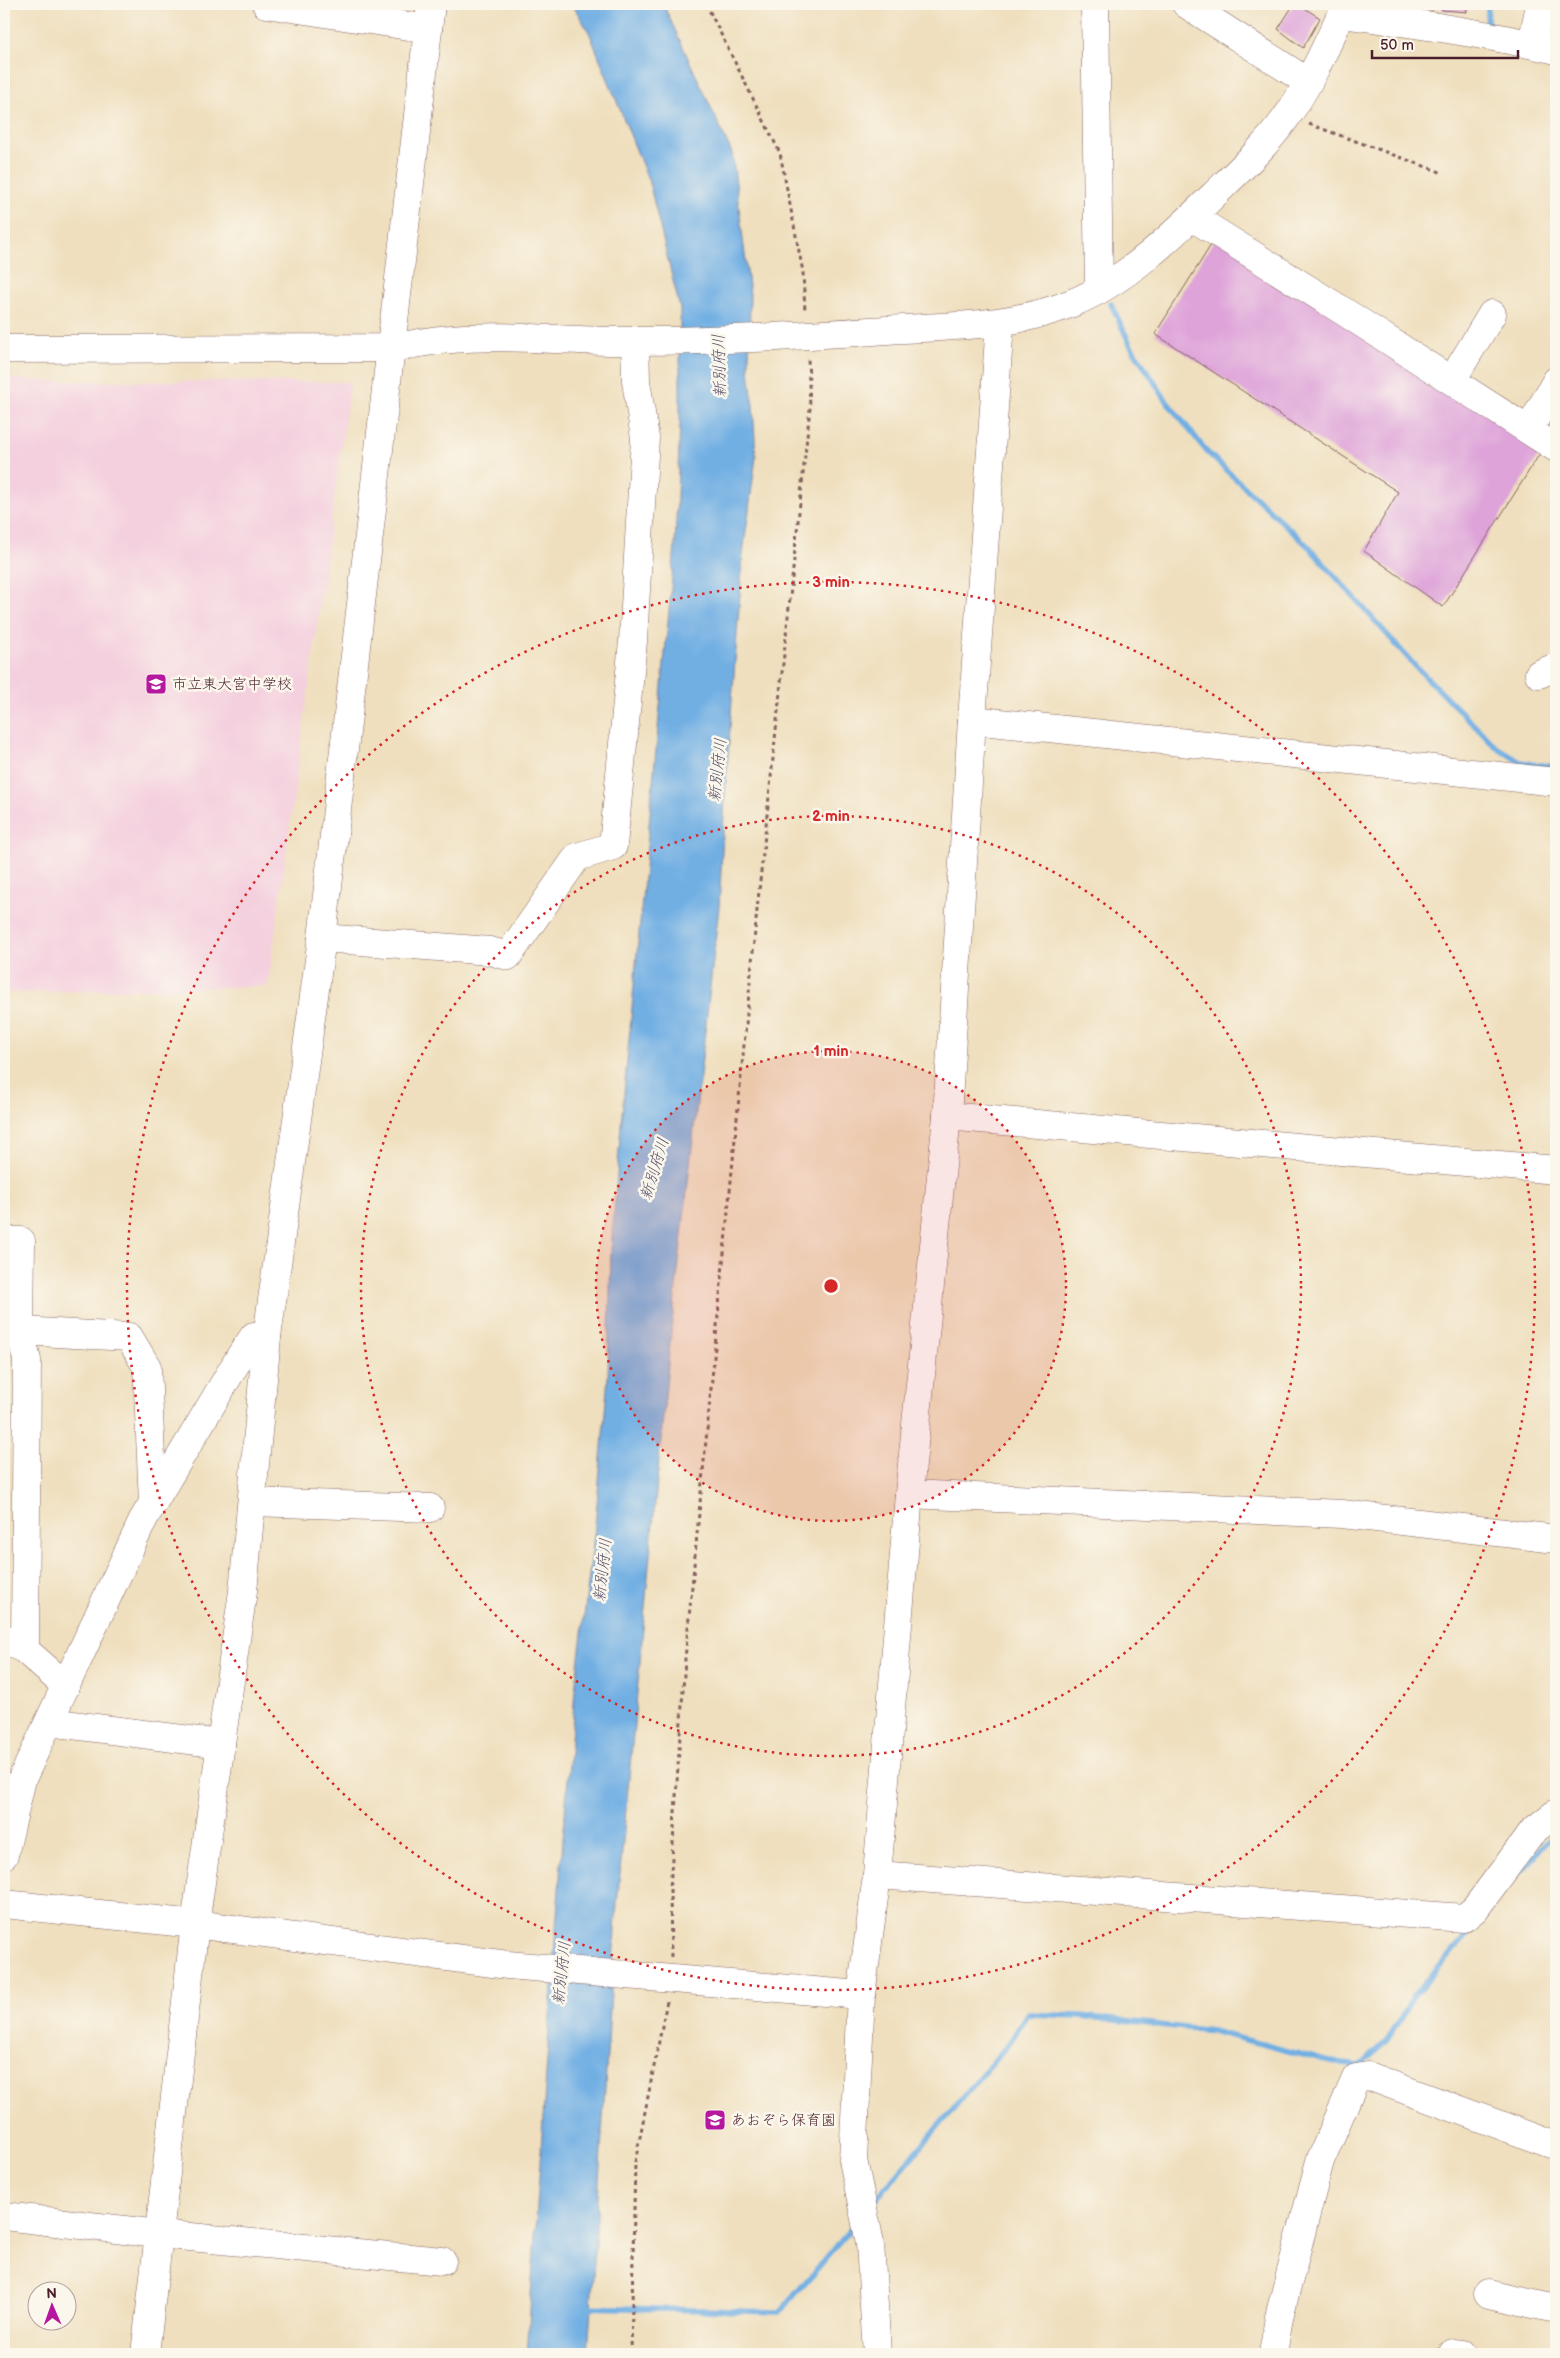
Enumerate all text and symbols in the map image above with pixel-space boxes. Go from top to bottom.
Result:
scale bar [1372,28,1519,60]
text: 50 m [1380,36,1414,55]
water label: 新別府川 [709,334,731,398]
text: 3 min [812,573,850,592]
school or university icon: 市立東大宮中学校 [144,672,168,696]
place label: 市立東大宮中学校 [172,675,292,694]
water label: 新別府川 [705,737,731,803]
text: 2 min [812,807,850,826]
text: 1 min [813,1042,849,1061]
water label: 新別府川 [637,1136,673,1202]
centre of rings [822,1277,840,1295]
water label: 新別府川 [590,1537,616,1603]
water label: 新別府川 [549,1940,575,2006]
school or university icon: あおぞら保育園 [703,2108,727,2132]
place label: あおぞら保育園 [731,2111,836,2130]
north arrow [28,2280,78,2330]
text: N [46,2285,57,2302]

